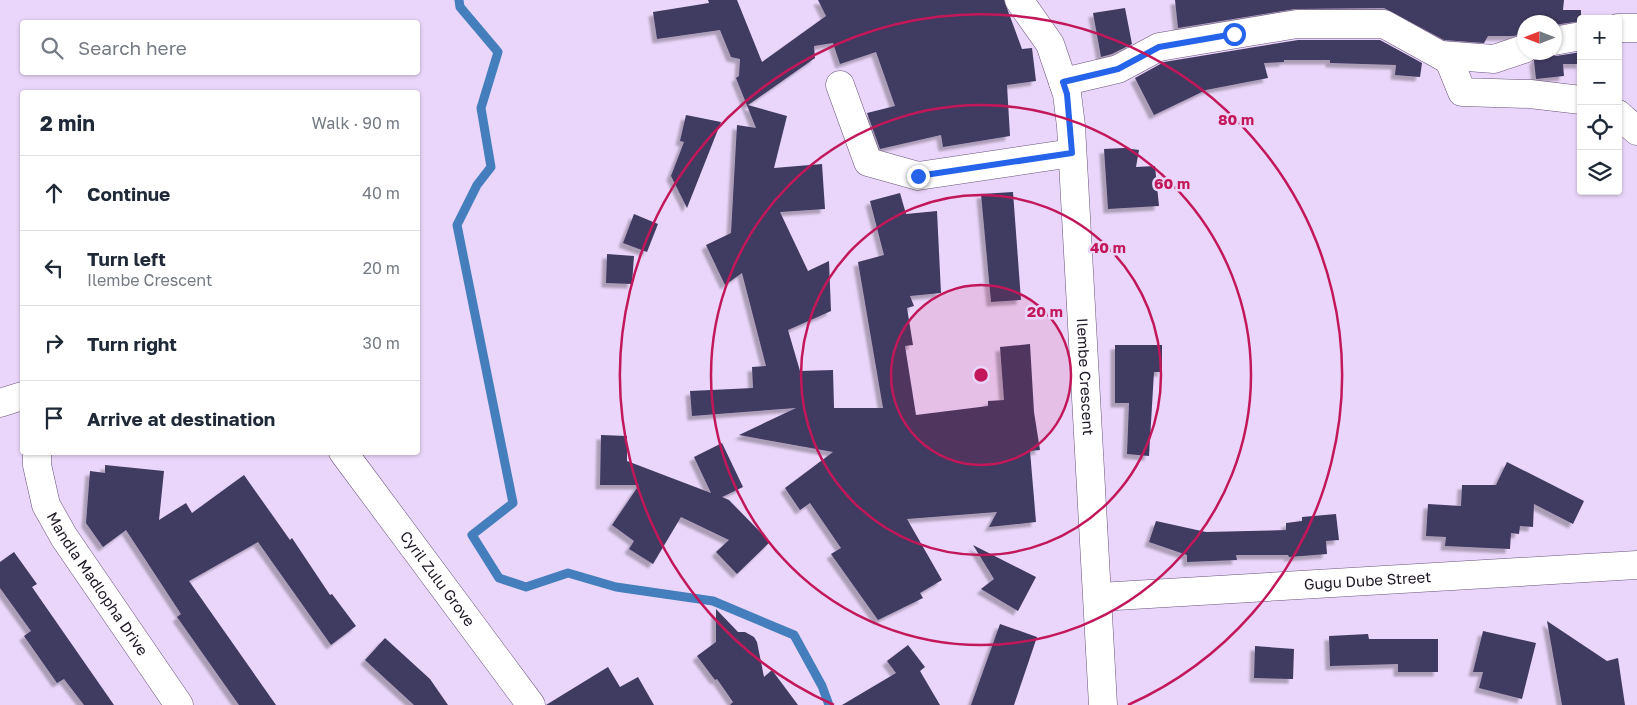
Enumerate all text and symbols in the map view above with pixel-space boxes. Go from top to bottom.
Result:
north arrow [1517,15,1562,60]
map controls [1577,15,1622,195]
button: + [1577,15,1622,60]
search box [20,20,420,75]
route start [1223,23,1246,46]
icon: search [38,34,66,62]
text: Search here [78,36,187,59]
button: − [1577,60,1622,105]
button: locate [1577,105,1622,150]
text: 2 min [40,110,95,136]
text: 80 m [1218,110,1254,128]
text: Walk · 90 m [312,113,400,133]
button: layers [1577,150,1622,195]
route end [907,165,930,188]
text: 60 m [1154,174,1190,192]
icon: ahead [40,179,68,207]
text: Continue [87,182,170,205]
text: 40 m [362,183,400,203]
text: 40 m [1090,238,1126,256]
text: Turn left [87,247,166,270]
icon: left [40,254,68,282]
text: 20 m [363,258,400,278]
text: Ilembe Crescent [87,270,212,290]
text: 20 m [1027,302,1063,320]
street label: Ilembe Crescent [1074,317,1098,436]
icon: right [40,329,68,357]
text: Turn right [87,332,177,355]
text: 30 m [363,333,400,353]
centre of rings [972,366,990,384]
icon: arrive [40,404,68,432]
text: Arrive at destination [87,407,275,430]
street label: Mandla Madlopha Drive [44,508,153,659]
street label: Cyril Zulu Grove [397,527,480,630]
street label: Gugu Dube Street [1303,567,1432,593]

